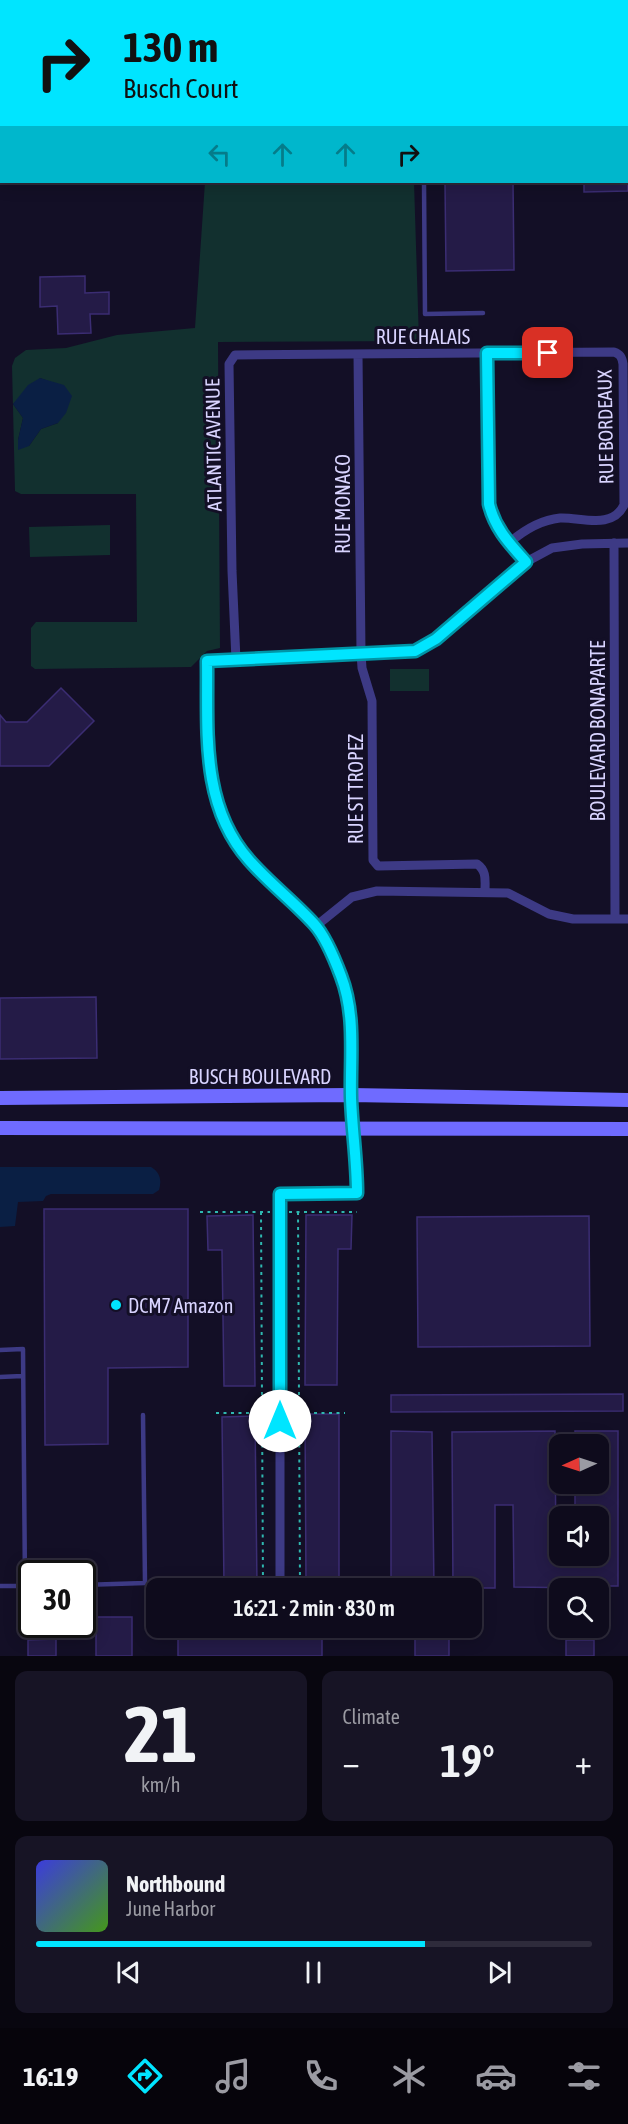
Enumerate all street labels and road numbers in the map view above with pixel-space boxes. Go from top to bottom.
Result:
street label: RUE CHALAIS [376,325,470,348]
street label: RUE BORDEAUX [593,370,617,484]
street label: ATLANTIC AVENUE [200,378,226,511]
street label: RUE MONACO [331,454,354,554]
street label: BOULEVARD BONAPARTE [586,640,609,822]
street label: RUE ST TROPEZ [344,734,367,844]
street label: BUSCH BOULEVARD [189,1065,331,1088]

